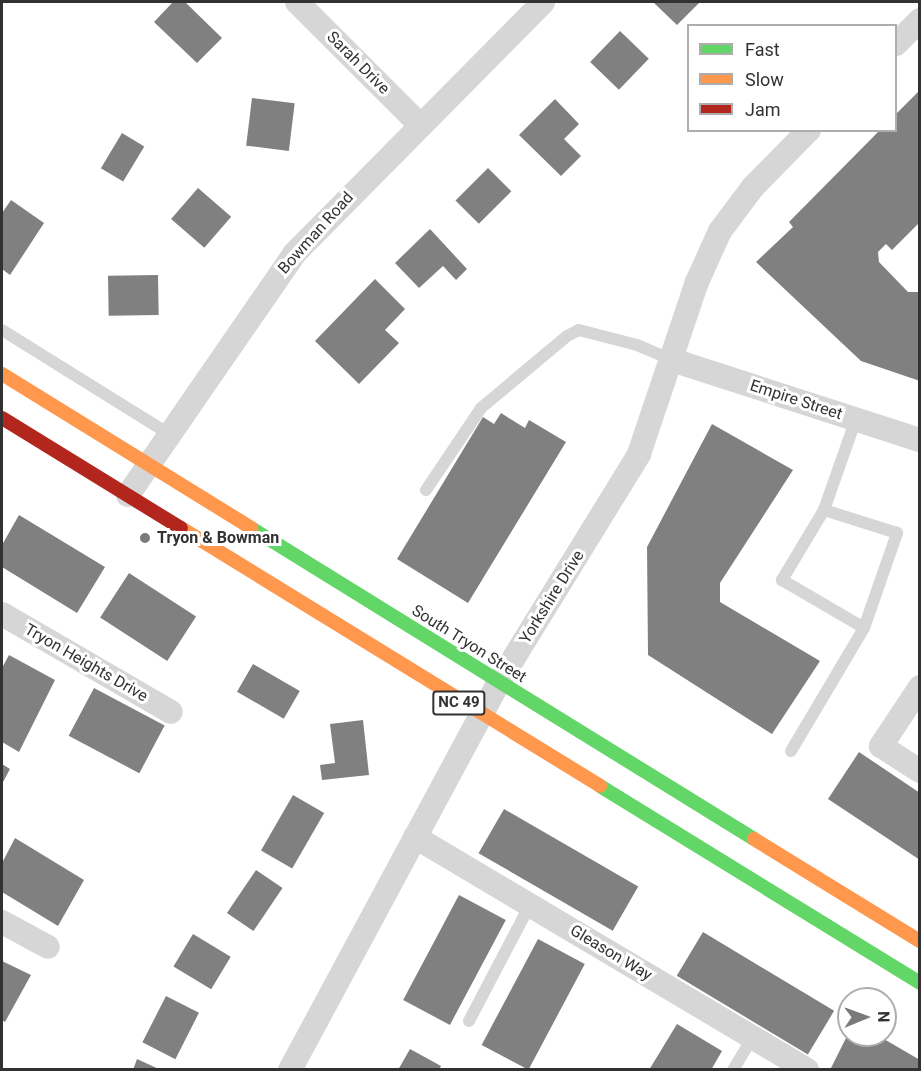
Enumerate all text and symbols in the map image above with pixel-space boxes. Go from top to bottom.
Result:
legend [687,24,897,132]
street label: Sarah Drive [323,28,393,98]
text: Fast [745,39,780,60]
text: Slow [745,69,784,90]
text: Jam [745,99,781,120]
street label: Bowman Road [274,188,358,278]
street label: Empire Street [747,376,845,424]
place label: Tryon & Bowman [157,528,279,548]
marker: Tryon & Bowman [138,531,152,545]
street label: Yorkshire Drive [516,547,588,647]
street label: South Tryon Street [408,601,530,687]
street label: Tryon Heights Drive [21,620,151,706]
road number: NC 49 [432,691,486,715]
street label: Gleason Way [567,921,655,985]
north arrow [837,987,897,1047]
text: N [874,1011,893,1023]

